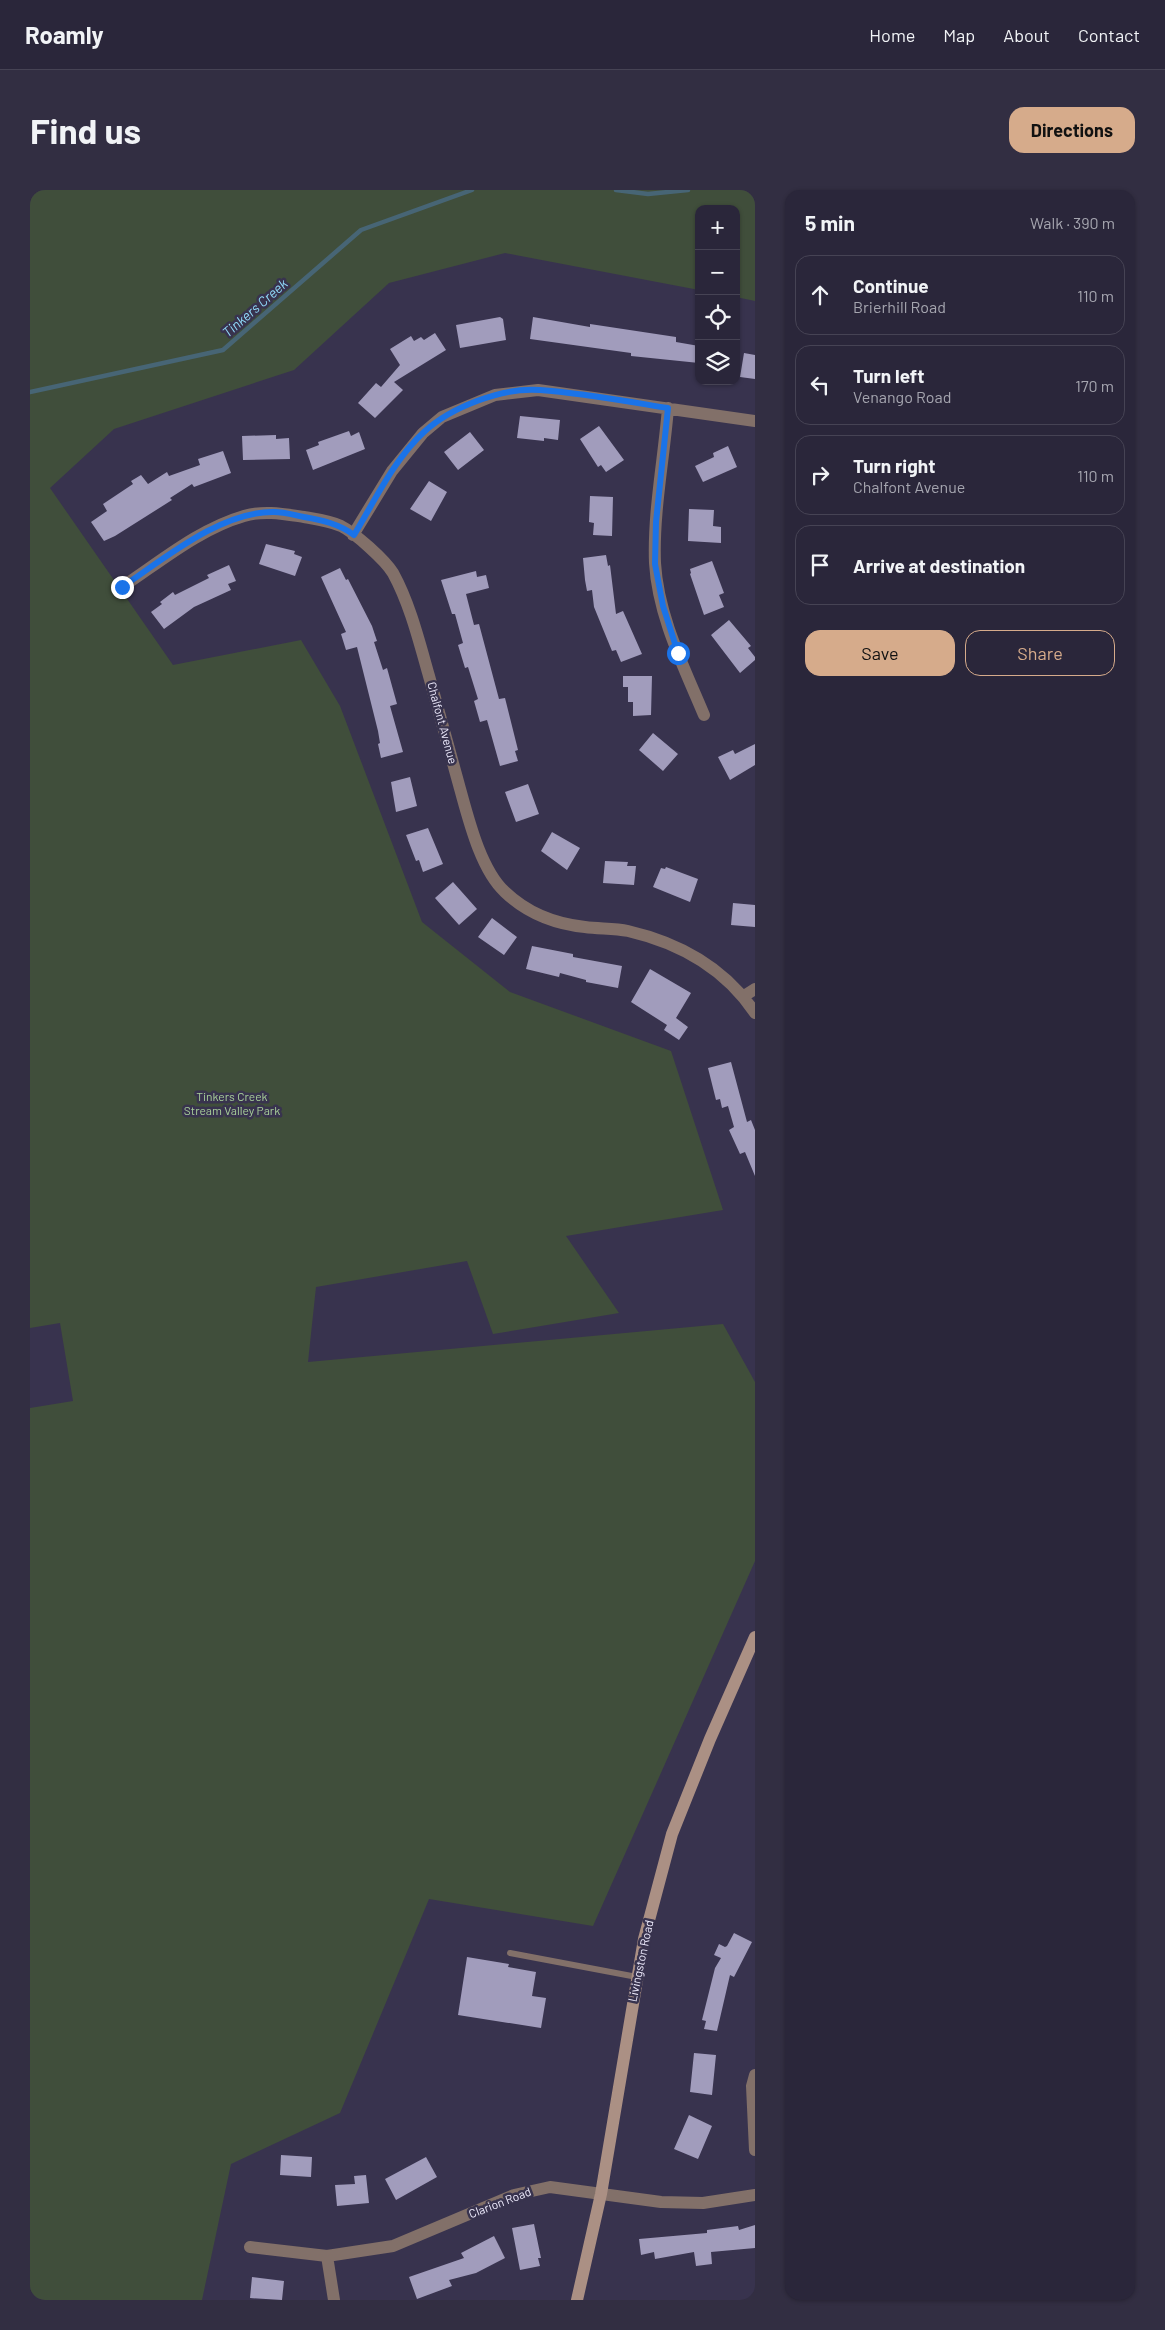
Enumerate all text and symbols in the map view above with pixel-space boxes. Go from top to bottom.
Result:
text: Roamly [25,20,104,49]
text: Home [869,24,915,46]
text: Map [943,24,975,46]
text: About [1003,24,1050,46]
text: Contact [1078,24,1140,46]
button: Directions [1009,107,1135,153]
text: Find us [30,109,141,151]
map controls [695,205,740,385]
button: + [695,205,740,250]
text: 5 min [805,210,855,235]
text: Walk · 390 m [1030,213,1115,232]
button: − [695,250,740,295]
text: Continue [853,274,929,297]
water label: Tinkers Creek [219,275,291,340]
icon: ahead [806,281,834,309]
text: 110 m [1077,286,1114,305]
button: locate [695,295,740,340]
text: Brierhill Road [853,297,946,316]
button: layers [695,340,740,385]
text: Turn left [853,364,924,387]
icon: left [806,371,834,399]
text: 170 m [1075,376,1114,395]
text: Venango Road [853,387,951,406]
text: Turn right [853,454,935,477]
icon: right [806,461,834,489]
text: 110 m [1077,466,1114,485]
text: Chalfont Avenue [853,477,965,496]
icon: arrive [806,551,834,579]
text: Arrive at destination [853,554,1025,577]
route end [111,576,134,599]
button: Save [805,630,955,676]
button: Share [965,630,1115,676]
route start [667,642,690,665]
street label: Chalfont Avenue [425,680,461,765]
park label: Tinkers Creek Stream Valley Park [184,1089,280,1117]
street label: Livingston Road [625,1919,656,2003]
street label: Clarion Road [467,2184,533,2220]

